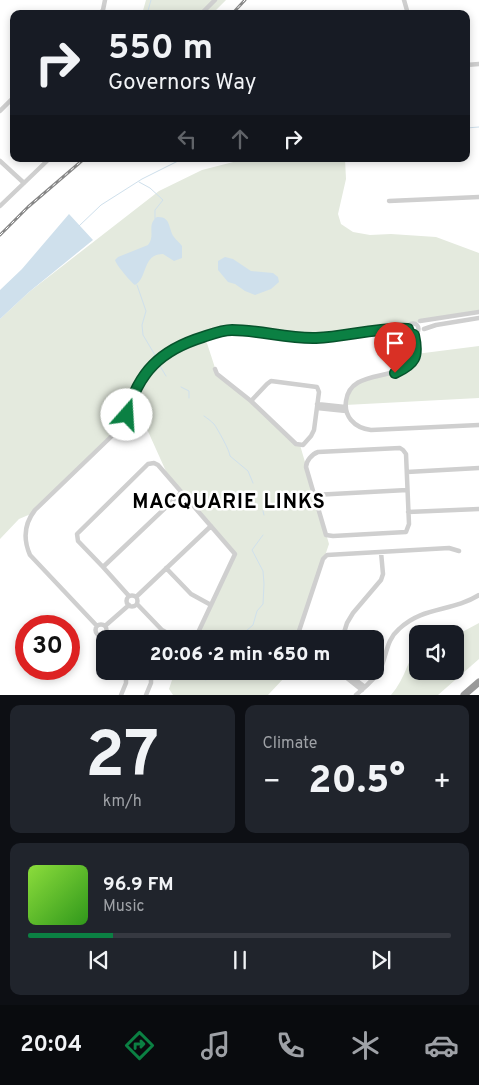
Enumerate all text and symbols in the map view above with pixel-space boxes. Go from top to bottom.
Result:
text: 550 m [108,27,213,71]
icon: right [25,30,90,95]
text: Governors Way [108,70,256,97]
icon: left [173,125,201,153]
icon: ahead [226,125,254,153]
icon: right [279,125,307,153]
pin [374,322,416,373]
icon: arrive [381,329,409,357]
position arrow [100,388,152,440]
district label: MACQUARIE LINKS [132,490,326,516]
speed limit sign: 30 [15,615,80,680]
map controls [409,625,464,680]
button: sound [409,625,464,680]
text: 20:06 · 2 min · 650 m [150,643,330,667]
text: 27 [85,718,159,800]
text: Climate [263,734,317,754]
text: 20.5° [308,758,405,807]
text: − [263,765,281,801]
text: + [433,765,451,801]
text: km/h [103,792,142,812]
text: 96.9 FM [103,873,174,897]
text: Music [103,897,144,917]
icon: previous [85,946,113,974]
icon: pause [226,946,254,974]
icon: next [367,946,395,974]
icon: directions [122,1028,157,1063]
icon: music [198,1028,233,1063]
icon: phone [273,1028,308,1063]
icon: climate [348,1028,383,1063]
icon: car [424,1028,459,1063]
text: 20:04 [20,1032,82,1059]

